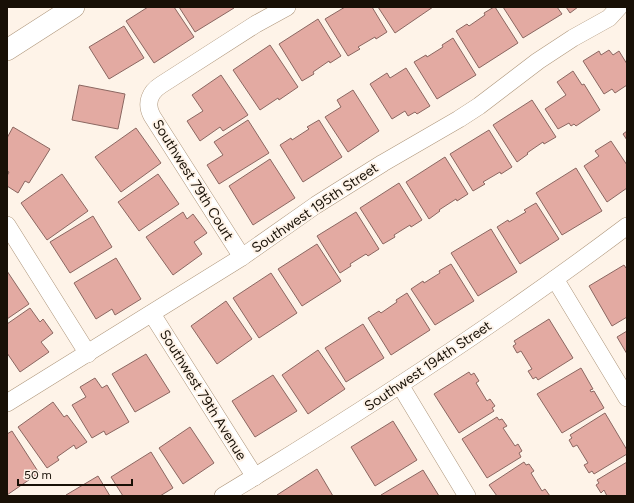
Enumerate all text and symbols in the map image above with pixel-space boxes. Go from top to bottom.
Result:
street label: Southwest 79th Court [149,116,237,244]
street label: Southwest 195th Street [249,159,381,257]
street label: Southwest 194th Street [361,317,495,415]
street label: Southwest 79th Avenue [156,327,250,464]
scale bar [18,461,132,487]
text: 50 m [24,468,52,482]

